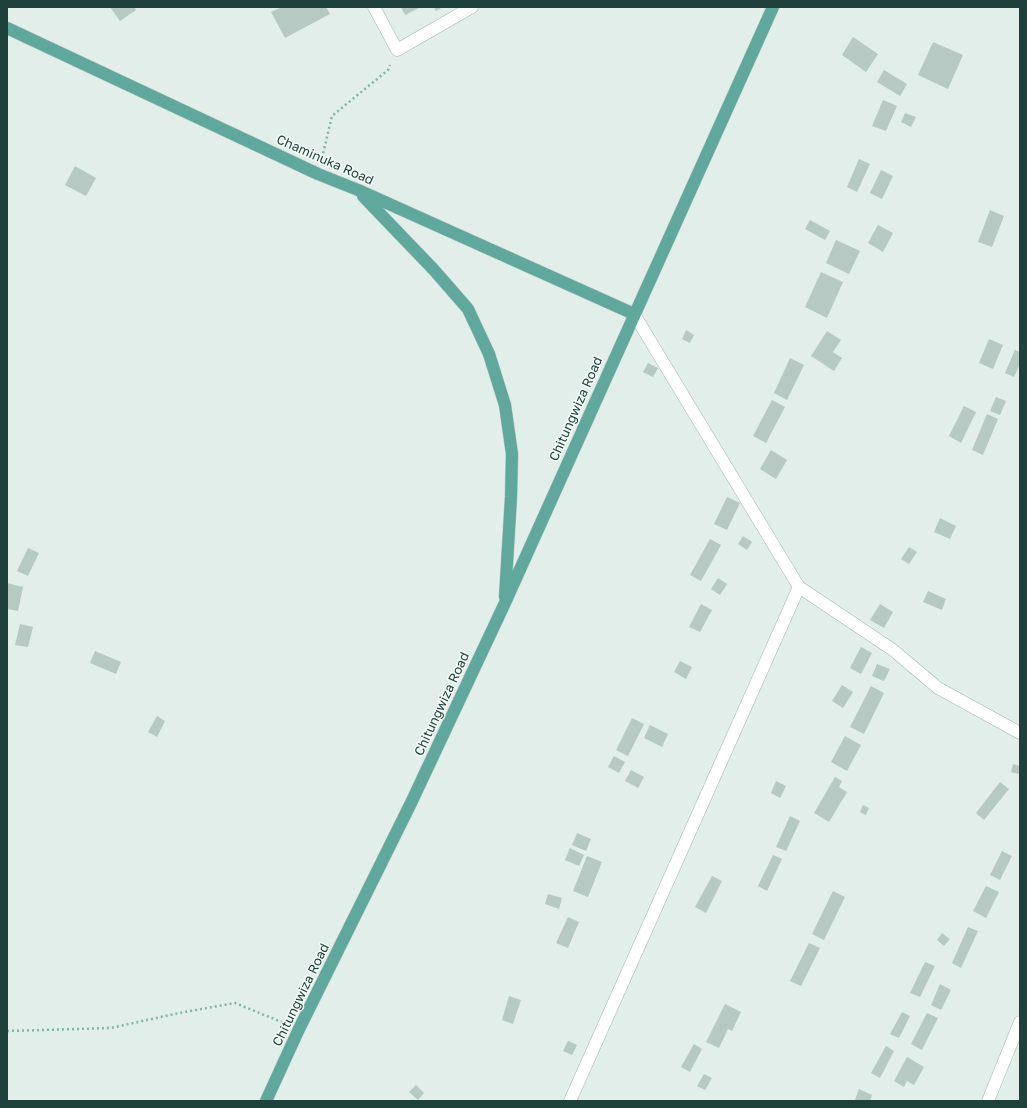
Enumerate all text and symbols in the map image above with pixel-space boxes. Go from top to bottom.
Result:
street label: Chaminuka Road [274,132,376,188]
street label: Chitungwiza Road [546,354,606,464]
street label: Chitungwiza Road [411,650,473,758]
street label: Chitungwiza Road [269,941,333,1049]

